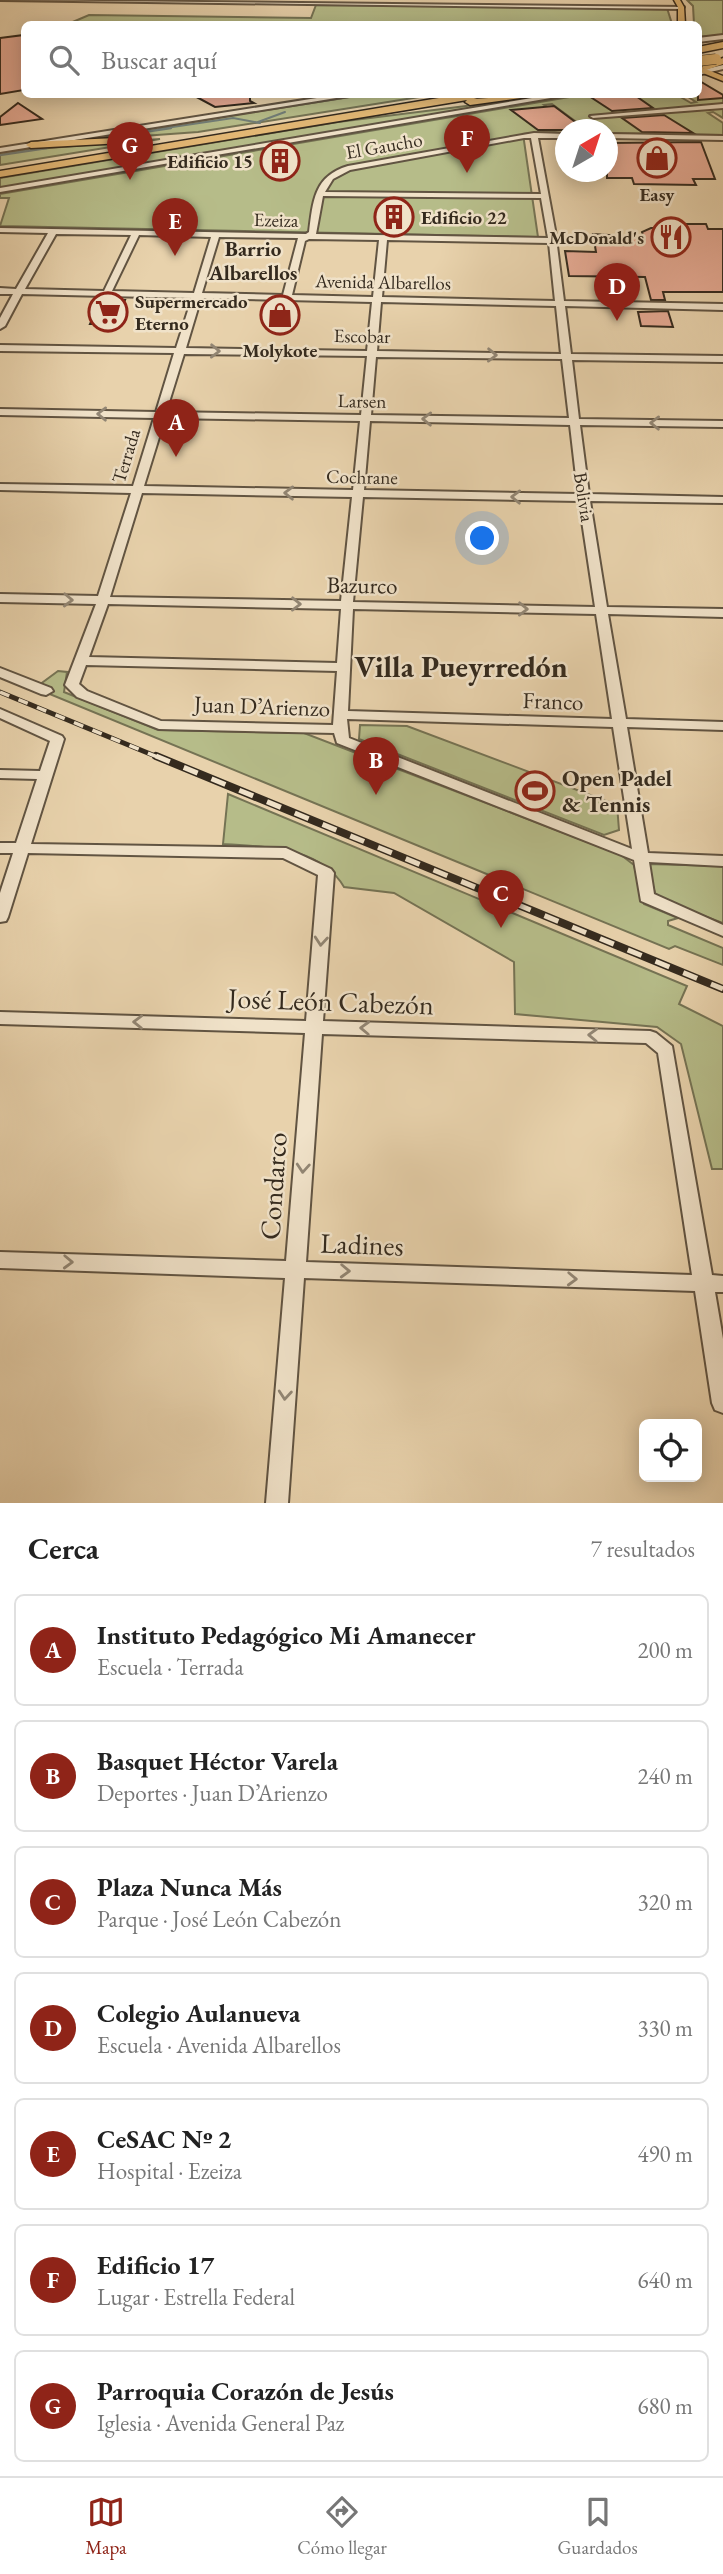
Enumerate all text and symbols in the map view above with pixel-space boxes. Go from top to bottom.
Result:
search box [21,21,702,98]
icon: search [45,41,83,79]
text: Buscar aquí [101,43,217,77]
pin: F [444,115,490,173]
north arrow [555,119,618,182]
pin: G [107,122,153,180]
street label: El Gaucho [344,127,424,165]
shop icon: Easy [636,137,678,179]
building icon: Edificio 15 [259,140,301,182]
place label: Edificio 15 [167,149,253,174]
place label: Easy [639,182,675,207]
building icon: Edificio 22 [373,196,415,238]
pin: E [152,198,198,256]
place label: Edificio 22 [421,205,507,230]
street label: Ezeiza [253,207,299,233]
restaurant icon: McDonald's [650,216,692,258]
place label: McDonald's [549,225,644,250]
district label: Barrio Albarellos [208,235,297,286]
pin: D [594,263,640,321]
street label: Avenida Albarellos [314,268,451,296]
place label: Supermercado Eterno [135,289,248,336]
supermarket icon: Supermercado Eterno [87,291,129,333]
shop icon: Molykote [259,294,301,336]
street label: Escobar [333,323,391,349]
place label: Molykote [243,338,317,363]
one-way arrow [210,343,221,359]
one-way arrow [487,347,497,363]
street label: Larsen [337,388,387,414]
pin: A [153,399,199,457]
one-way arrow [96,406,107,422]
one-way arrow [422,411,432,427]
one-way arrow [649,415,660,431]
street label: Terrada [106,425,146,486]
street label: Cochrane [326,464,398,490]
street label: Bolivia [568,470,600,524]
one-way arrow [283,485,293,501]
one-way arrow [510,490,521,505]
your location [465,521,499,555]
street label: Bazurco [326,569,398,601]
one-way arrow [63,592,74,608]
one-way arrow [290,597,301,612]
one-way arrow [518,602,529,617]
district label: Villa Pueyrredón [354,647,568,686]
street label: Franco [522,685,584,717]
street label: Juan D’Arienzo [191,689,331,723]
pin: B [353,737,399,795]
place label: Open Padel & Tennis [562,763,673,819]
sports icon: Open Padel & Tennis [514,770,556,812]
pin: C [478,870,524,928]
one-way arrow [313,935,328,947]
street label: José León Cabezón [226,979,435,1023]
one-way arrow [132,1014,143,1029]
one-way arrow [360,1020,371,1035]
one-way arrow [587,1028,598,1043]
street label: Condarco [251,1131,295,1241]
one-way arrow [296,1163,311,1174]
street label: Ladines [320,1225,404,1263]
one-way arrow [63,1254,74,1270]
one-way arrow [339,1264,350,1279]
one-way arrow [567,1272,578,1287]
one-way arrow [278,1390,293,1401]
map controls [639,1419,702,1482]
button: locate [639,1419,702,1482]
text: Cerca [28,1529,99,1568]
text: 7 resultados [591,1534,695,1564]
text: Instituto Pedagógico Mi Amanecer [97,1618,475,1652]
text: A [45,1635,61,1665]
text: 200 m [637,1635,693,1665]
text: Escuela · Terrada [97,1652,244,1682]
text: Basquet Héctor Varela [97,1744,338,1778]
text: B [46,1761,60,1791]
text: 240 m [637,1761,693,1791]
text: Deportes · Juan D’Arienzo [97,1778,328,1808]
text: Plaza Nunca Más [97,1870,282,1904]
text: C [45,1887,61,1917]
text: 320 m [637,1887,693,1917]
text: Parque · José León Cabezón [97,1904,341,1934]
text: Colegio Aulanueva [97,1996,300,2030]
text: D [44,2013,62,2043]
text: 330 m [637,2013,693,2043]
text: Escuela · Avenida Albarellos [97,2030,341,2060]
text: CeSAC Nº 2 [97,2122,231,2156]
text: E [46,2139,60,2169]
text: 490 m [637,2139,693,2169]
text: Hospital · Ezeiza [97,2156,242,2186]
text: Edificio 17 [97,2248,214,2282]
text: F [47,2265,59,2295]
text: 640 m [637,2265,693,2295]
text: Lugar · Estrella Federal [97,2282,295,2312]
text: Parroquia Corazón de Jesús [97,2374,394,2408]
text: G [45,2391,61,2421]
text: 680 m [637,2391,693,2421]
text: Iglesia · Avenida General Paz [97,2408,344,2438]
tab: Mapa [85,2493,127,2560]
tab: Cómo llegar [297,2493,387,2560]
tab: Guardados [558,2493,638,2560]

